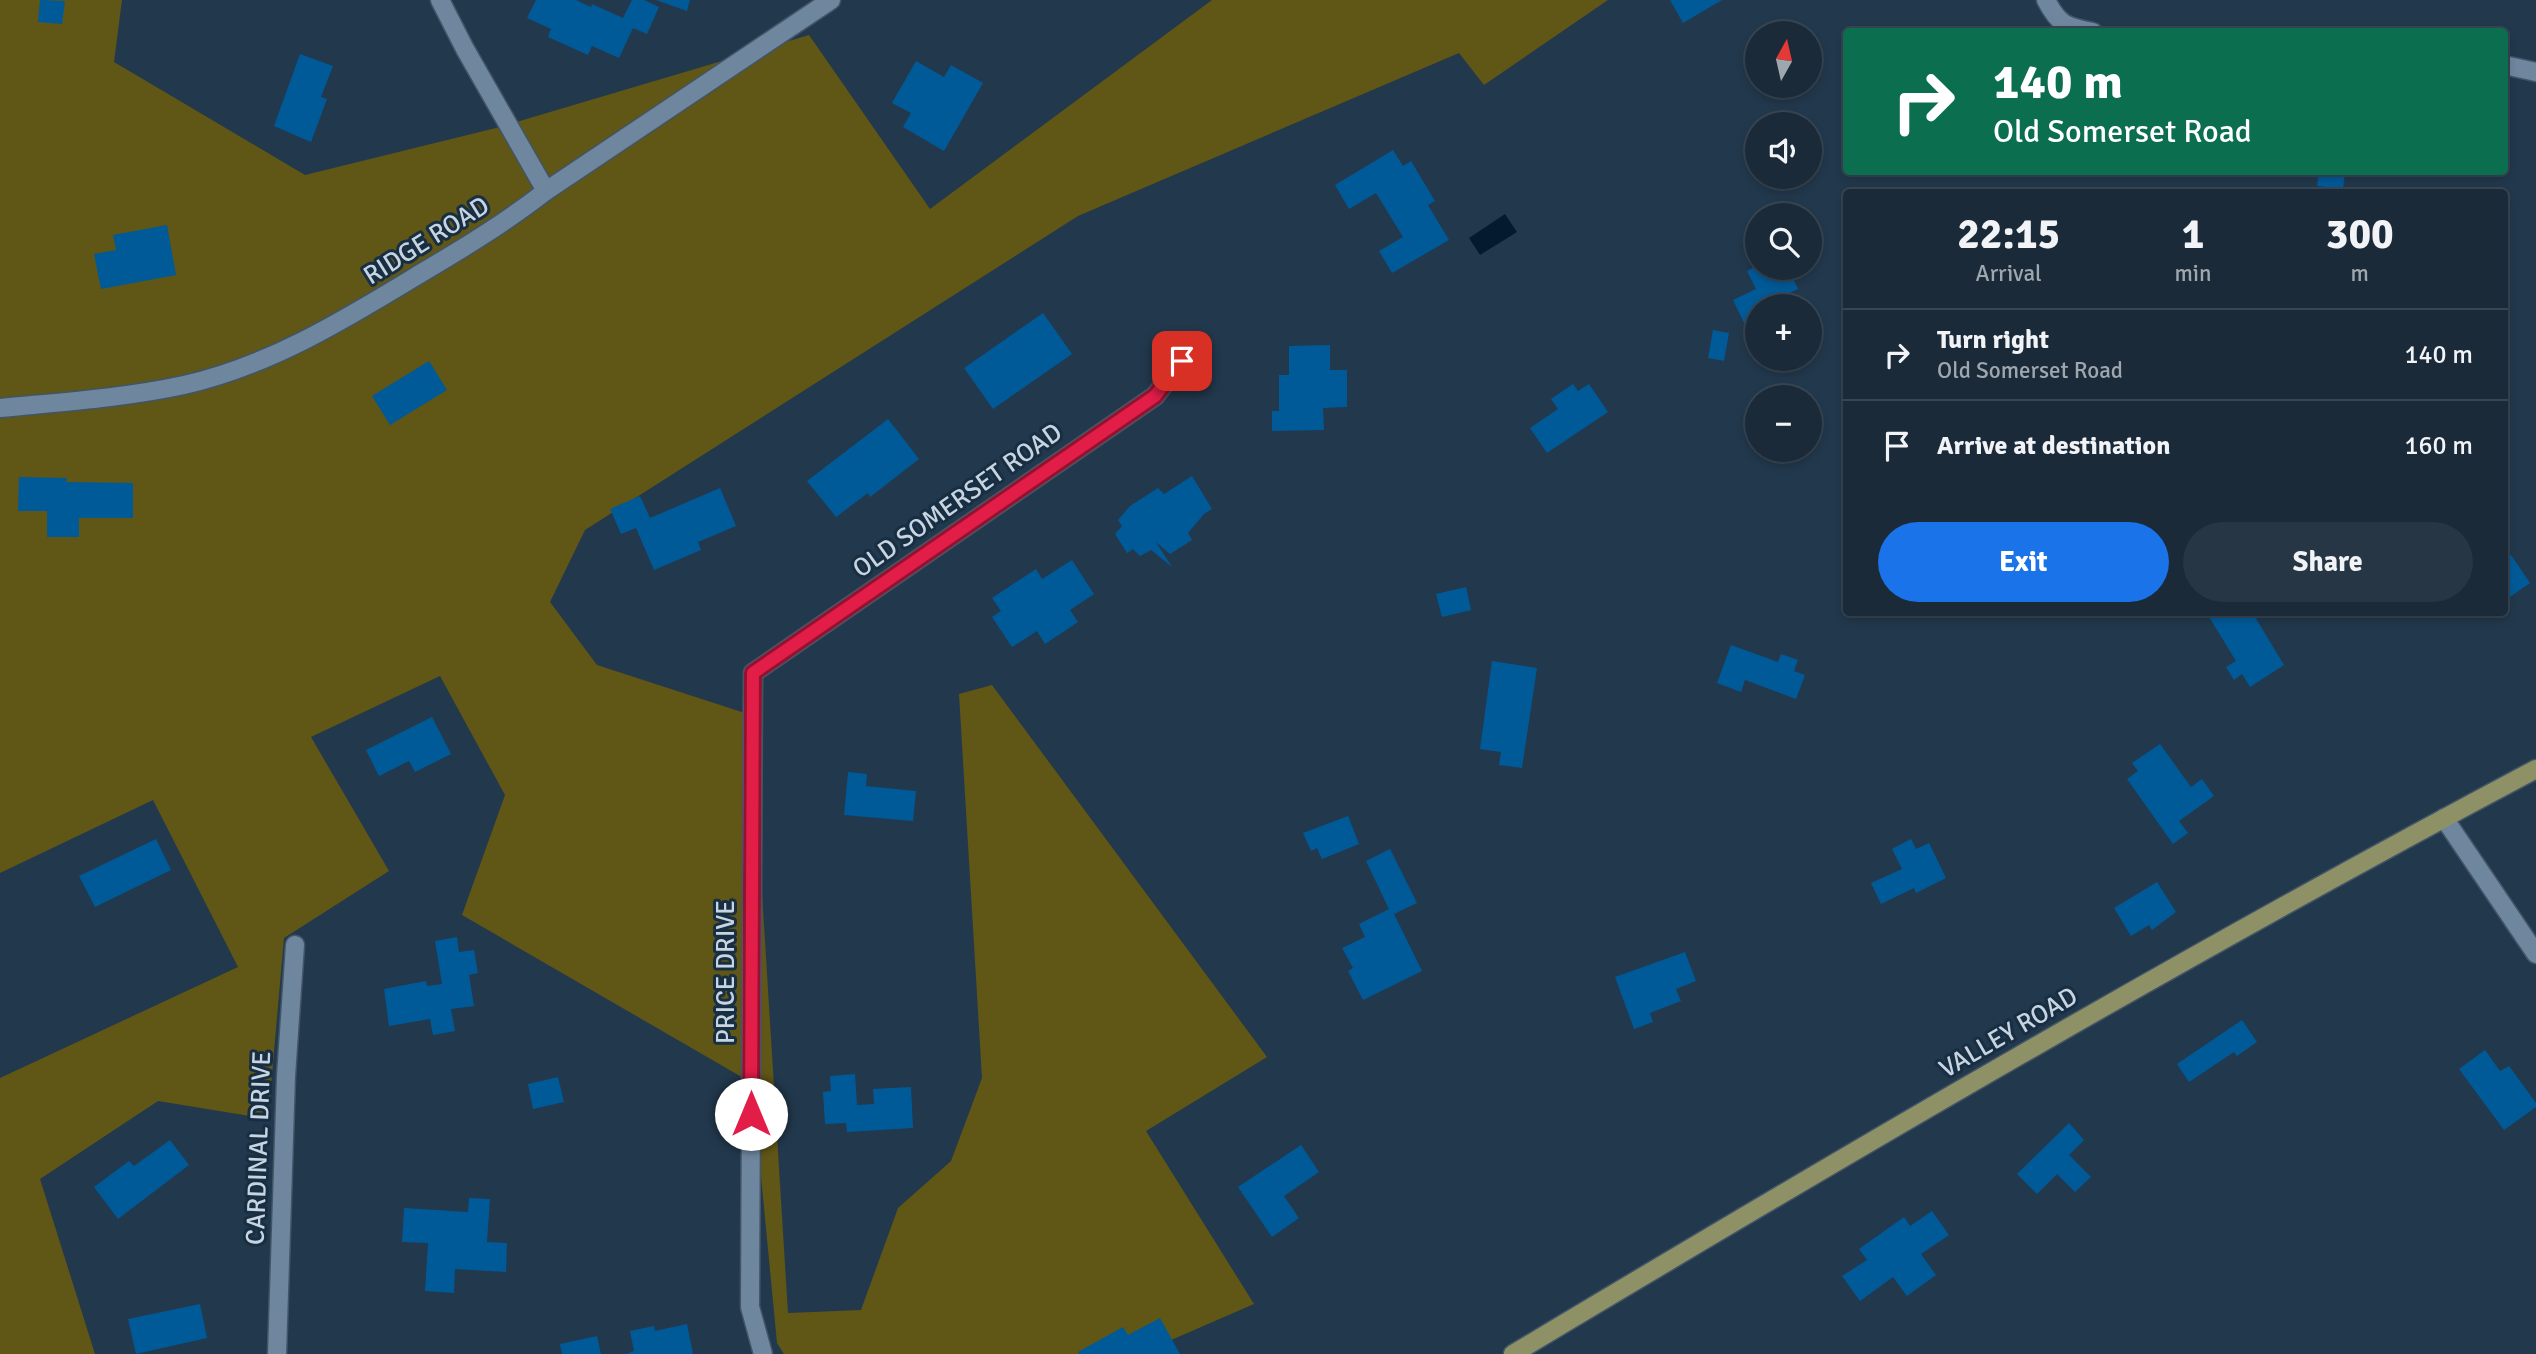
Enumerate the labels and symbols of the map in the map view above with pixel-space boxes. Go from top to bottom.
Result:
north arrow [1745,21,1822,98]
street label: RIDGE ROAD [358,190,495,292]
pin [1152,331,1212,391]
street label: OLD SOMERSET ROAD [847,417,1068,585]
street label: PRICE DRIVE [710,900,742,1044]
street label: VALLEY ROAD [1934,980,2083,1085]
street label: CARDINAL DRIVE [240,1051,278,1246]
position arrow [714,1077,788,1151]

